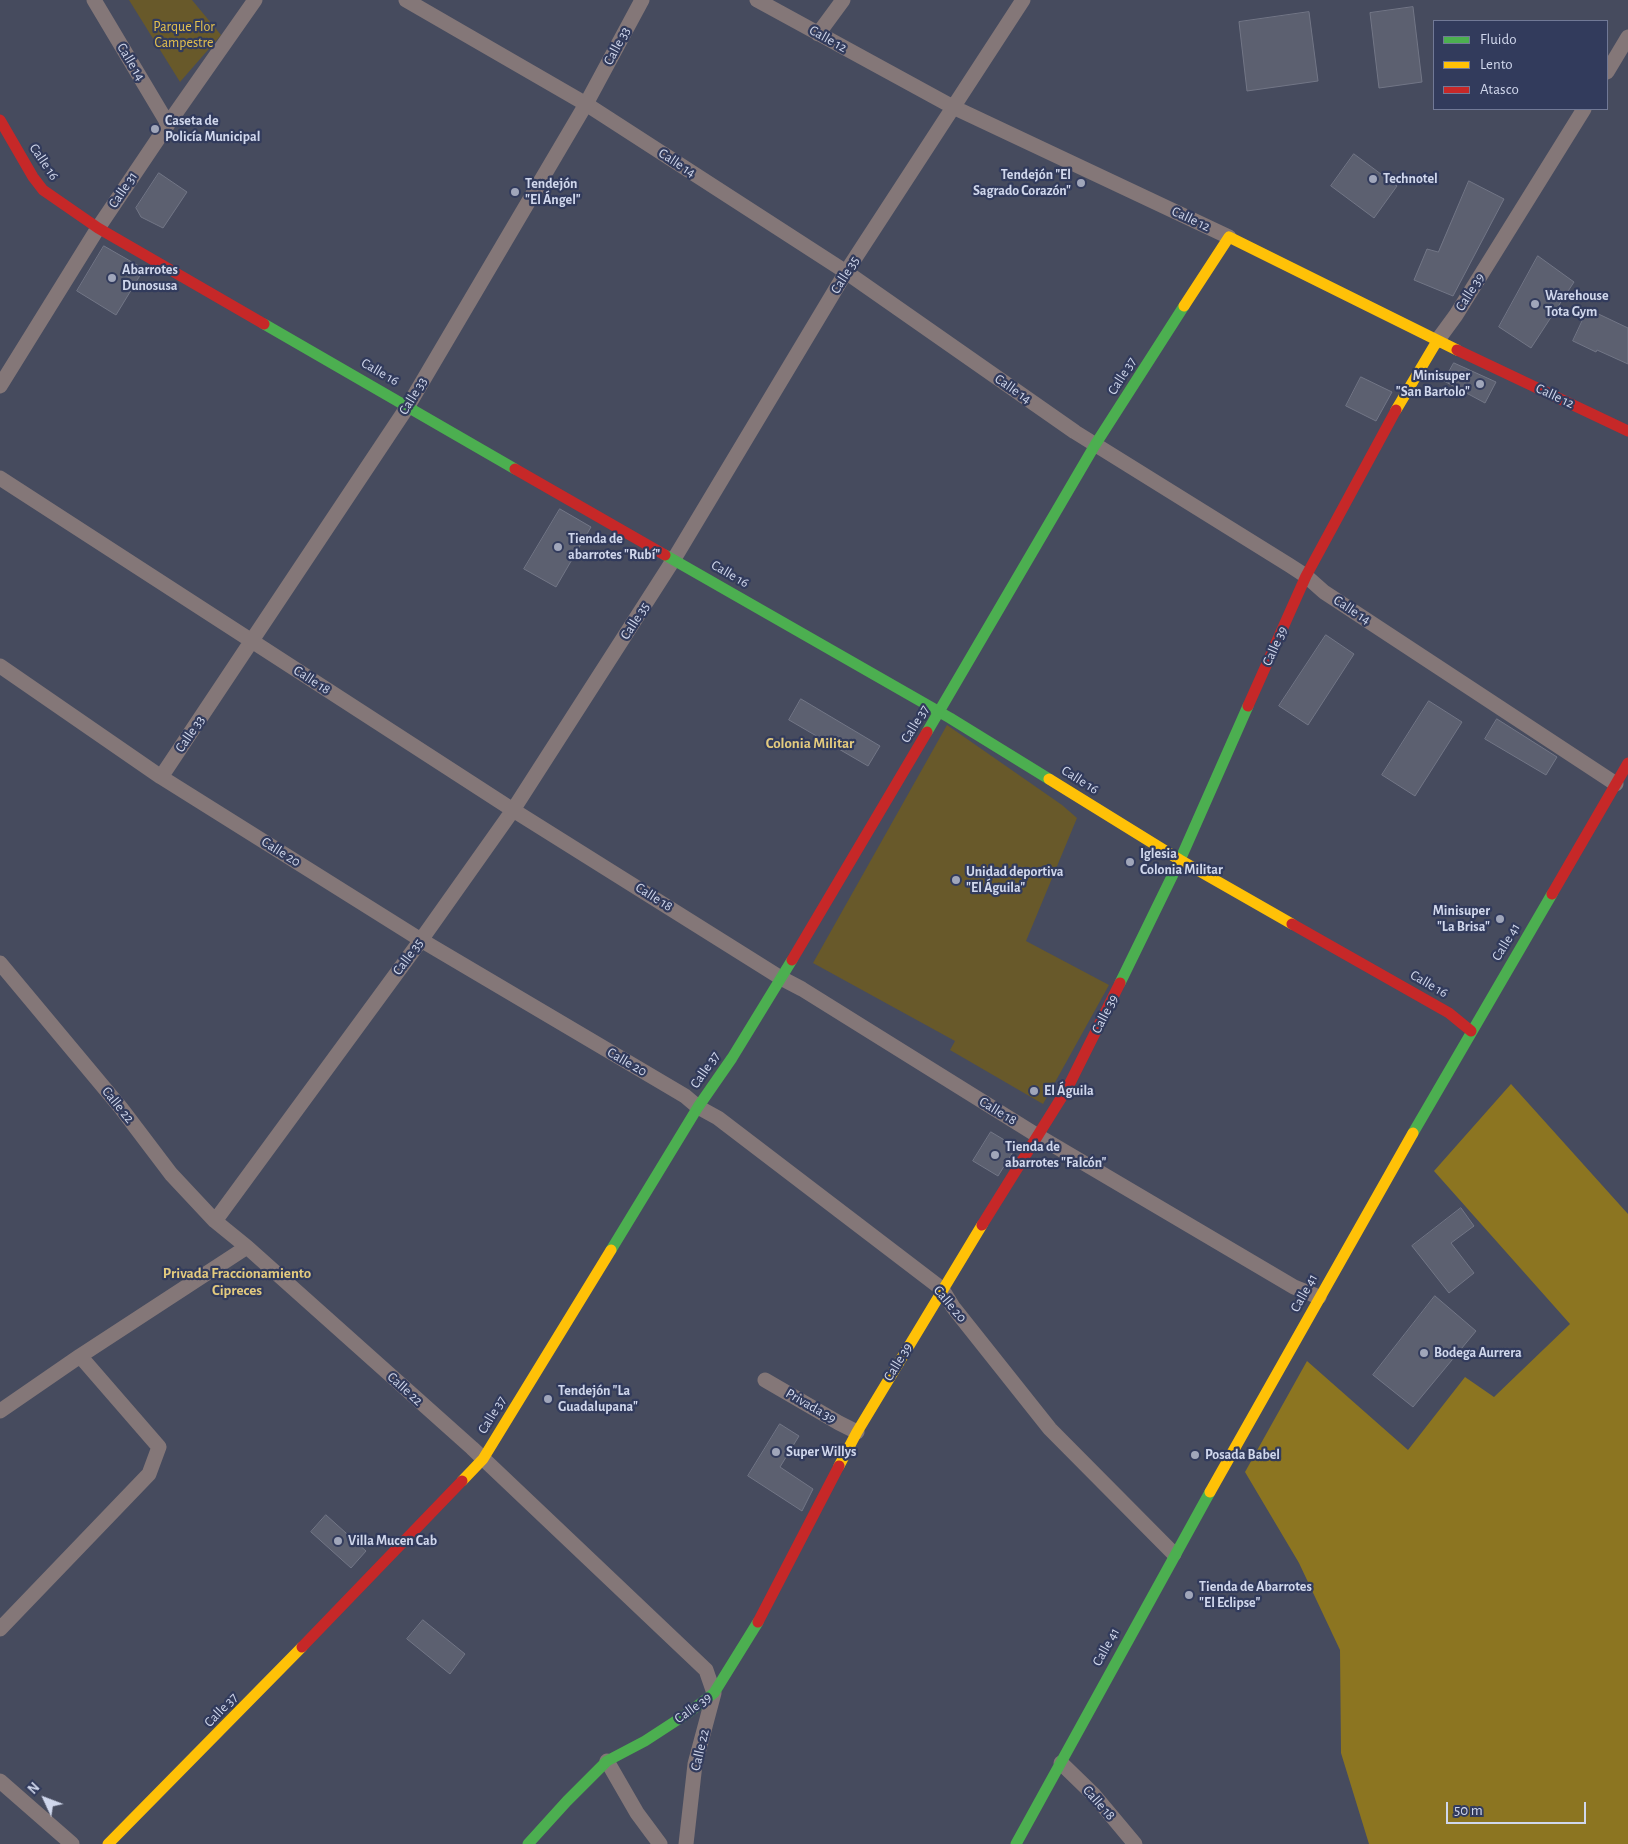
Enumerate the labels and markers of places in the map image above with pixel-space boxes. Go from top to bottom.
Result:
place label: Caseta de Policía Municipal [165,113,260,146]
marker: Caseta de Policía Municipal [149,123,161,135]
place label: Tendejón "El Sagrado Corazón" [973,167,1071,200]
place label: Technotel [1383,171,1438,187]
marker: Technotel [1367,173,1379,185]
place label: Tendejón "El Ángel" [525,176,581,208]
marker: Tendejón "El Sagrado Corazón" [1075,177,1087,189]
marker: Tendejón "El Ángel" [509,186,521,198]
place label: Abarrotes Dunosusa [122,262,178,294]
marker: Abarrotes Dunosusa [106,272,118,284]
place label: Warehouse Tota Gym [1545,288,1609,321]
marker: Warehouse Tota Gym [1529,298,1541,310]
place label: Minisuper "San Bartolo" [1396,368,1470,401]
marker: Minisuper "San Bartolo" [1474,378,1486,390]
place label: Tienda de abarrotes "Rubí" [568,531,660,564]
marker: Tienda de abarrotes "Rubí" [552,541,564,553]
place label: Iglesia Colonia Militar [1140,846,1223,879]
marker: Iglesia Colonia Militar [1124,856,1136,868]
place label: Unidad deportiva "El Águila" [966,864,1063,896]
marker: Unidad deportiva "El Águila" [950,874,962,886]
place label: Minisuper "La Brisa" [1433,903,1490,936]
marker: Minisuper "La Brisa" [1494,913,1506,925]
place label: El Águila [1044,1083,1094,1099]
marker: El Águila [1028,1085,1040,1097]
place label: Tienda de abarrotes "Falcón" [1005,1139,1106,1172]
marker: Tienda de abarrotes "Falcón" [989,1149,1001,1161]
place label: Bodega Aurrera [1434,1345,1522,1361]
marker: Bodega Aurrera [1418,1347,1430,1359]
place label: Tendejón "La Guadalupana" [558,1383,638,1415]
marker: Tendejón "La Guadalupana" [542,1393,554,1405]
place label: Super Willys [786,1444,856,1460]
marker: Super Willys [770,1446,782,1458]
place label: Posada Babel [1205,1447,1280,1463]
marker: Posada Babel [1189,1449,1201,1461]
place label: Villa Mucen Cab [348,1533,437,1549]
marker: Villa Mucen Cab [332,1535,344,1547]
place label: Tienda de Abarrotes "El Eclipse" [1199,1579,1312,1611]
marker: Tienda de Abarrotes "El Eclipse" [1183,1589,1195,1601]

